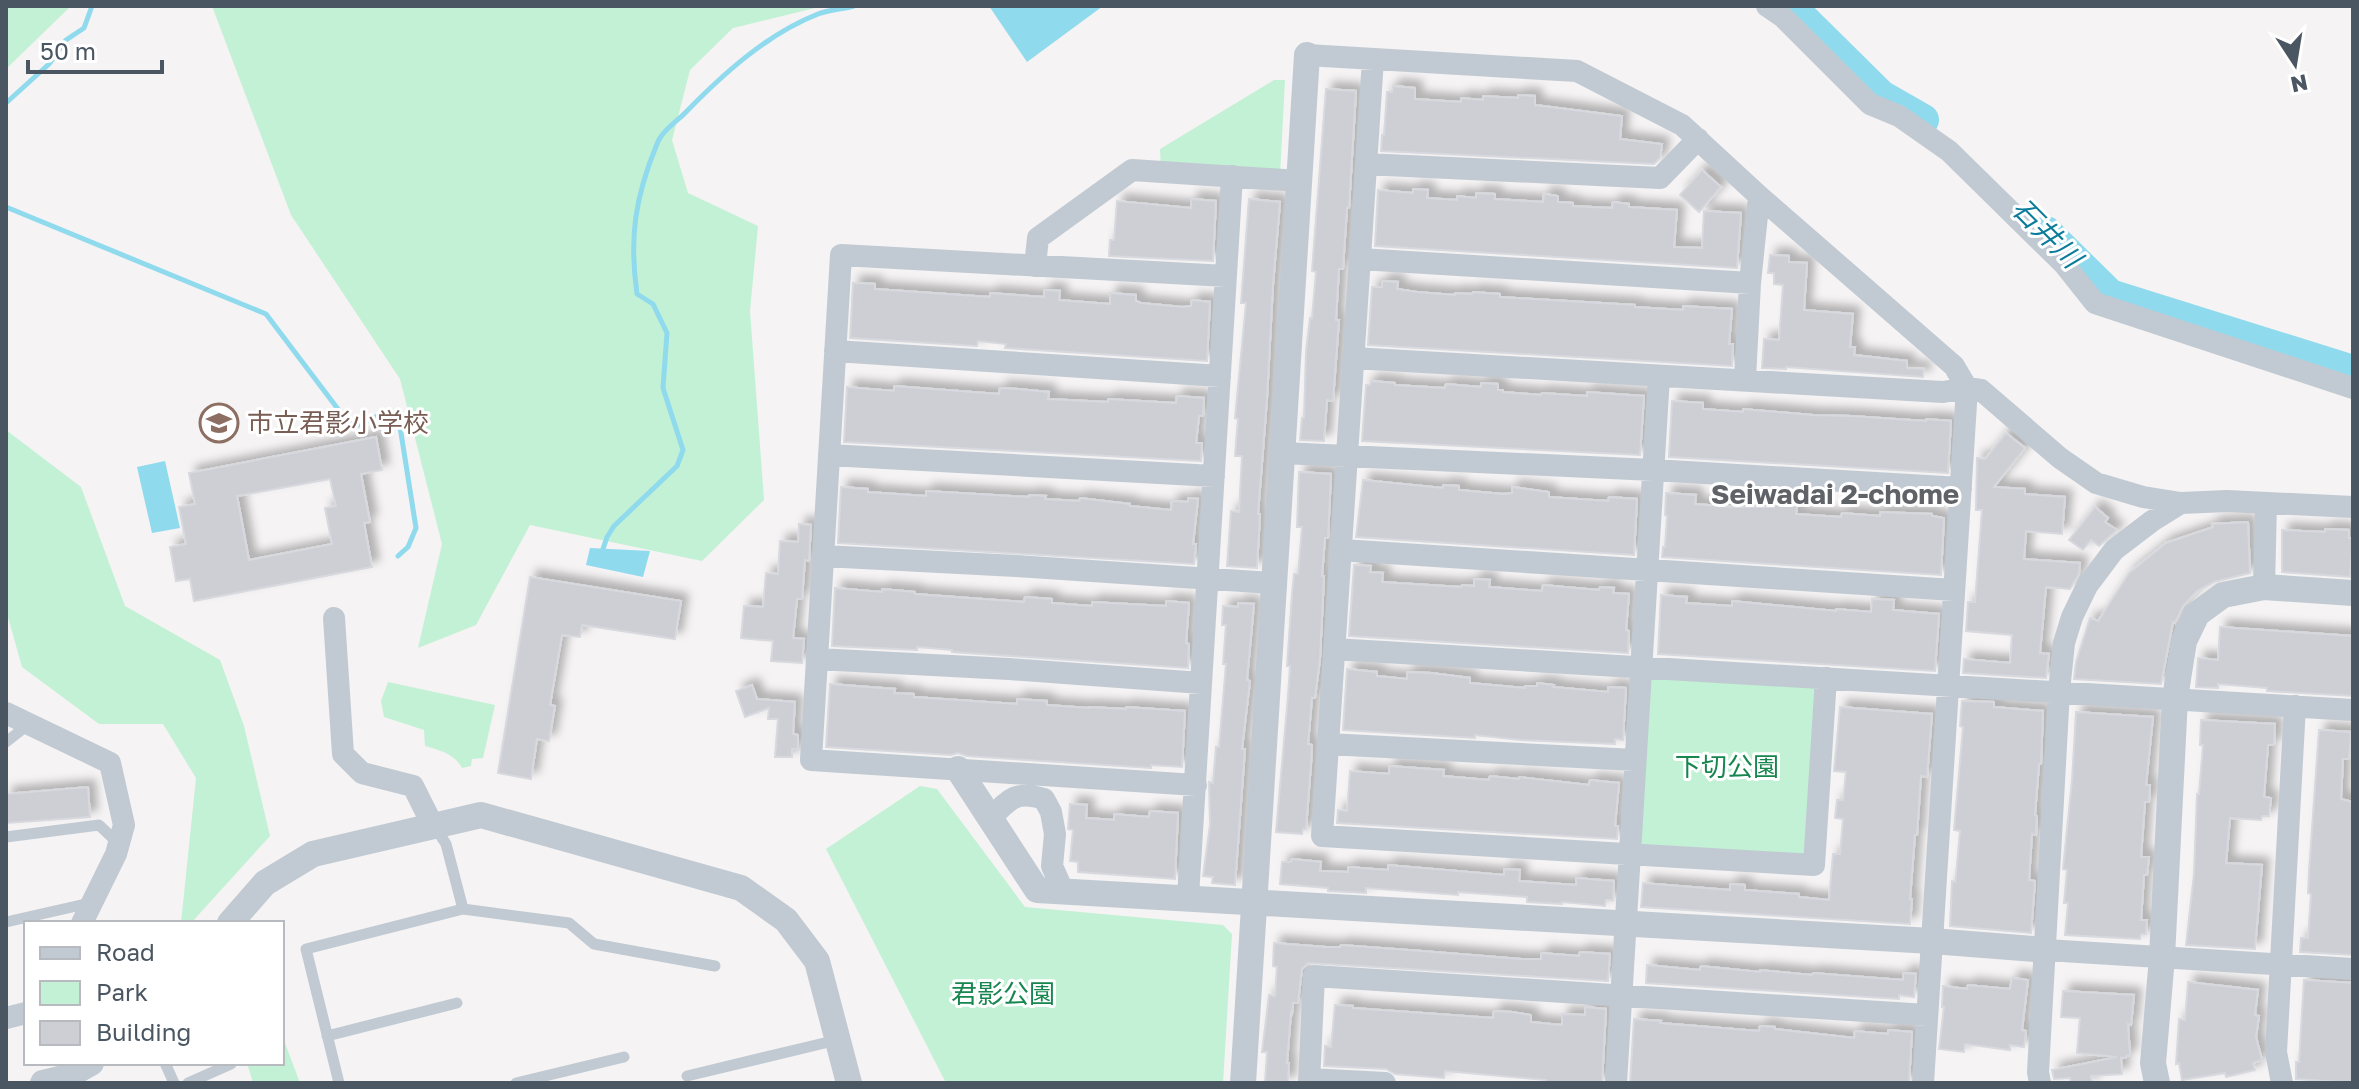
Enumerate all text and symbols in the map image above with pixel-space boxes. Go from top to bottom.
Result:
scale bar [28,24,162,74]
north arrow [2255,24,2335,104]
text: 50 m [40,36,96,65]
text: N [2288,69,2310,99]
water label: 石井川 [2006,191,2091,276]
school or university icon: 市立君影小学校 [198,402,240,444]
place label: 市立君影小学校 [247,407,429,438]
district label: Seiwadai 2-chome [1711,477,1959,510]
park label: 下切公園 [1675,751,1779,782]
legend [24,921,284,1065]
text: Road [96,937,155,966]
text: Park [96,977,148,1006]
park label: 君影公園 [951,978,1055,1009]
text: Building [96,1017,191,1046]

